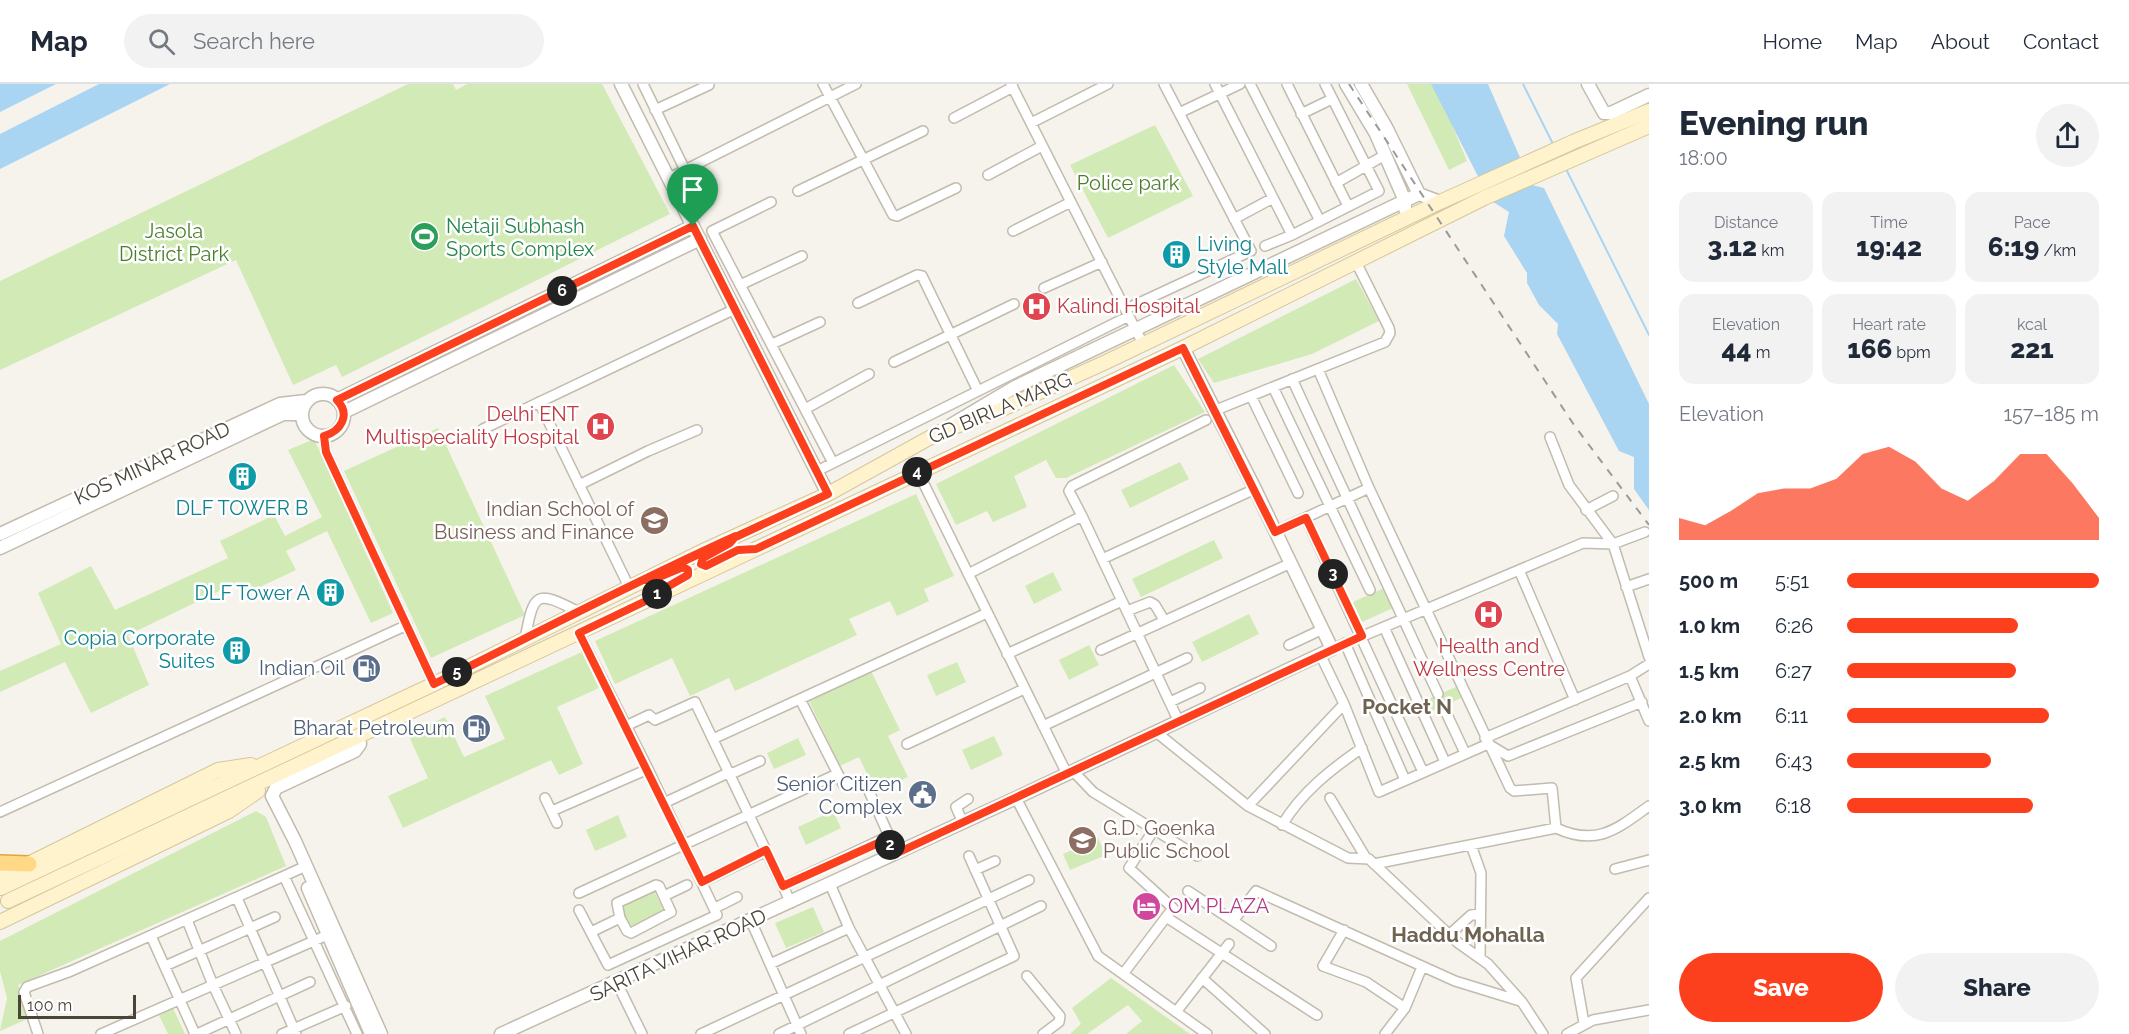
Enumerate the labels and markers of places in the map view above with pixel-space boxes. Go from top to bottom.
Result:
pin [667,164,718,226]
place label: Netaji Subhash Sports Complex [446,214,594,261]
sports icon: Netaji Subhash Sports Complex [409,221,441,253]
place label: Living Style Mall [1197,232,1289,279]
building icon: Living Style Mall [1160,239,1192,271]
pin: 6 [547,276,577,306]
hospital icon: Kalindi Hospital [1020,290,1052,322]
place label: Kalindi Hospital [1057,294,1201,318]
place label: Delhi ENT Multispeciality Hospital [365,402,580,449]
hospital icon: Delhi ENT Multispeciality Hospital [584,410,616,442]
pin: 4 [902,457,932,487]
building icon: DLF TOWER B [226,461,258,493]
place label: DLF TOWER B [176,496,308,520]
place label: Indian School of Business and Finance [434,497,635,544]
school or university icon: Indian School of Business and Finance [639,505,671,537]
pin: 3 [1318,559,1348,589]
building icon: DLF Tower A [315,577,347,609]
pin: 1 [642,579,672,609]
place label: DLF Tower A [195,581,310,605]
hospital icon: Health and Wellness Centre [1473,599,1505,631]
place label: Copia Corporate Suites [64,626,215,673]
building icon: Copia Corporate Suites [220,634,252,666]
place label: Health and Wellness Centre [1413,634,1565,681]
fuel station icon: Indian Oil [350,652,382,684]
place label: Indian Oil [259,656,346,680]
pin: 5 [442,657,472,687]
fuel station icon: Bharat Petroleum [460,712,492,744]
place label: Bharat Petroleum [293,716,455,740]
place label: Senior Citizen Complex [776,772,902,819]
public building icon: Senior Citizen Complex [907,779,939,811]
place label: G.D. Goenka Public School [1103,816,1230,863]
school or university icon: G.D. Goenka Public School [1066,824,1098,856]
pin: 2 [875,830,905,860]
hotel icon: OM PLAZA [1131,890,1163,922]
place label: OM PLAZA [1168,894,1270,918]

